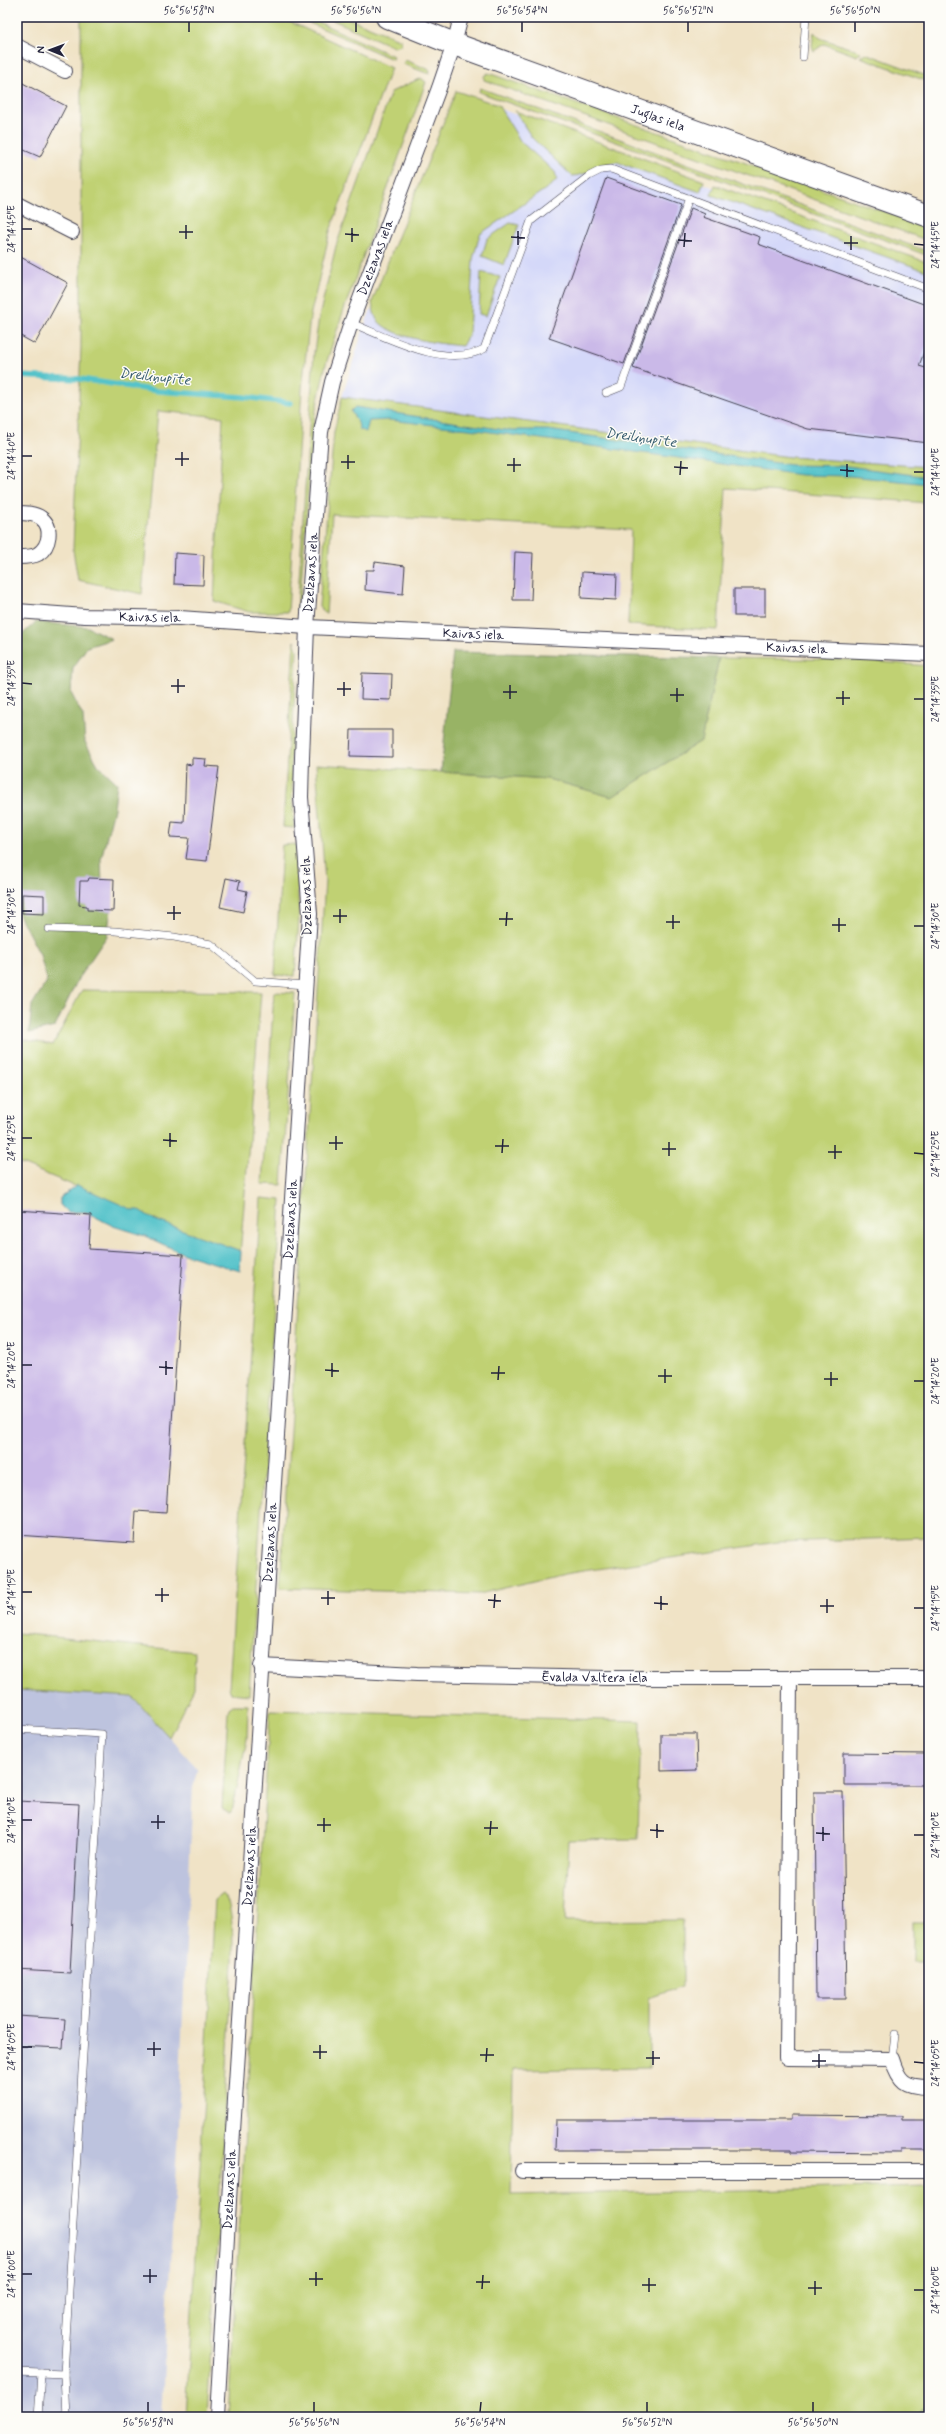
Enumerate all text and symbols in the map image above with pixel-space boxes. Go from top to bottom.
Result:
text: 56°56'58"N [164,4,215,18]
text: 56°56'56"N [331,4,382,18]
text: 56°56'54"N [497,4,548,18]
text: 56°56'52"N [663,4,713,18]
text: 56°56'50"N [830,4,881,18]
north arrow [30,30,70,70]
text: N [34,46,48,54]
street label: Juglas iela [628,100,687,135]
text: 24°14'45"E [5,205,19,253]
street label: Dzelzavas iela [353,217,398,298]
text: 24°14'45"E [929,221,943,269]
water label: Dreiliņupīte [119,364,193,390]
water label: Dreiliņupīte [604,424,679,452]
text: 24°14'40"E [5,432,19,480]
text: 24°14'40"E [929,448,943,496]
street label: Dzelzavas iela [300,532,322,613]
street label: Kaivas iela [119,608,181,627]
street label: Kaivas iela [442,624,505,644]
street label: Kaivas iela [766,638,828,658]
text: 24°14'35"E [5,660,19,706]
text: 24°14'35"E [929,676,943,722]
street label: Dzelzavas iela [298,855,316,936]
text: 24°14'30"E [5,887,19,934]
text: 24°14'30"E [929,902,943,949]
text: 24°14'25"E [5,1114,19,1161]
text: 24°14'25"E [929,1130,943,1177]
street label: Dzelzavas iela [280,1178,302,1260]
text: 24°14'20"E [5,1341,19,1389]
text: 24°14'20"E [929,1357,943,1405]
street label: Dzelzavas iela [259,1502,281,1583]
text: 24°14'15"E [5,1569,19,1615]
text: 24°14'15"E [929,1585,943,1631]
street label: Ēvalda Valtera iela [542,1668,648,1687]
text: 24°14'10"E [5,1797,19,1843]
text: 24°14'10"E [929,1812,943,1858]
street label: Dzelzavas iela [239,1825,261,1907]
text: 24°14'05"E [5,2023,19,2071]
text: 24°14'05"E [929,2039,943,2087]
street label: Dzelzavas iela [219,2149,240,2230]
text: 24°14'00"E [5,2250,19,2298]
text: 24°14'00"E [929,2266,943,2314]
text: 56°56'58"N [123,2416,174,2430]
text: 56°56'56"N [289,2416,340,2430]
text: 56°56'54"N [455,2416,506,2430]
text: 56°56'52"N [622,2416,672,2430]
text: 56°56'50"N [788,2416,839,2430]

